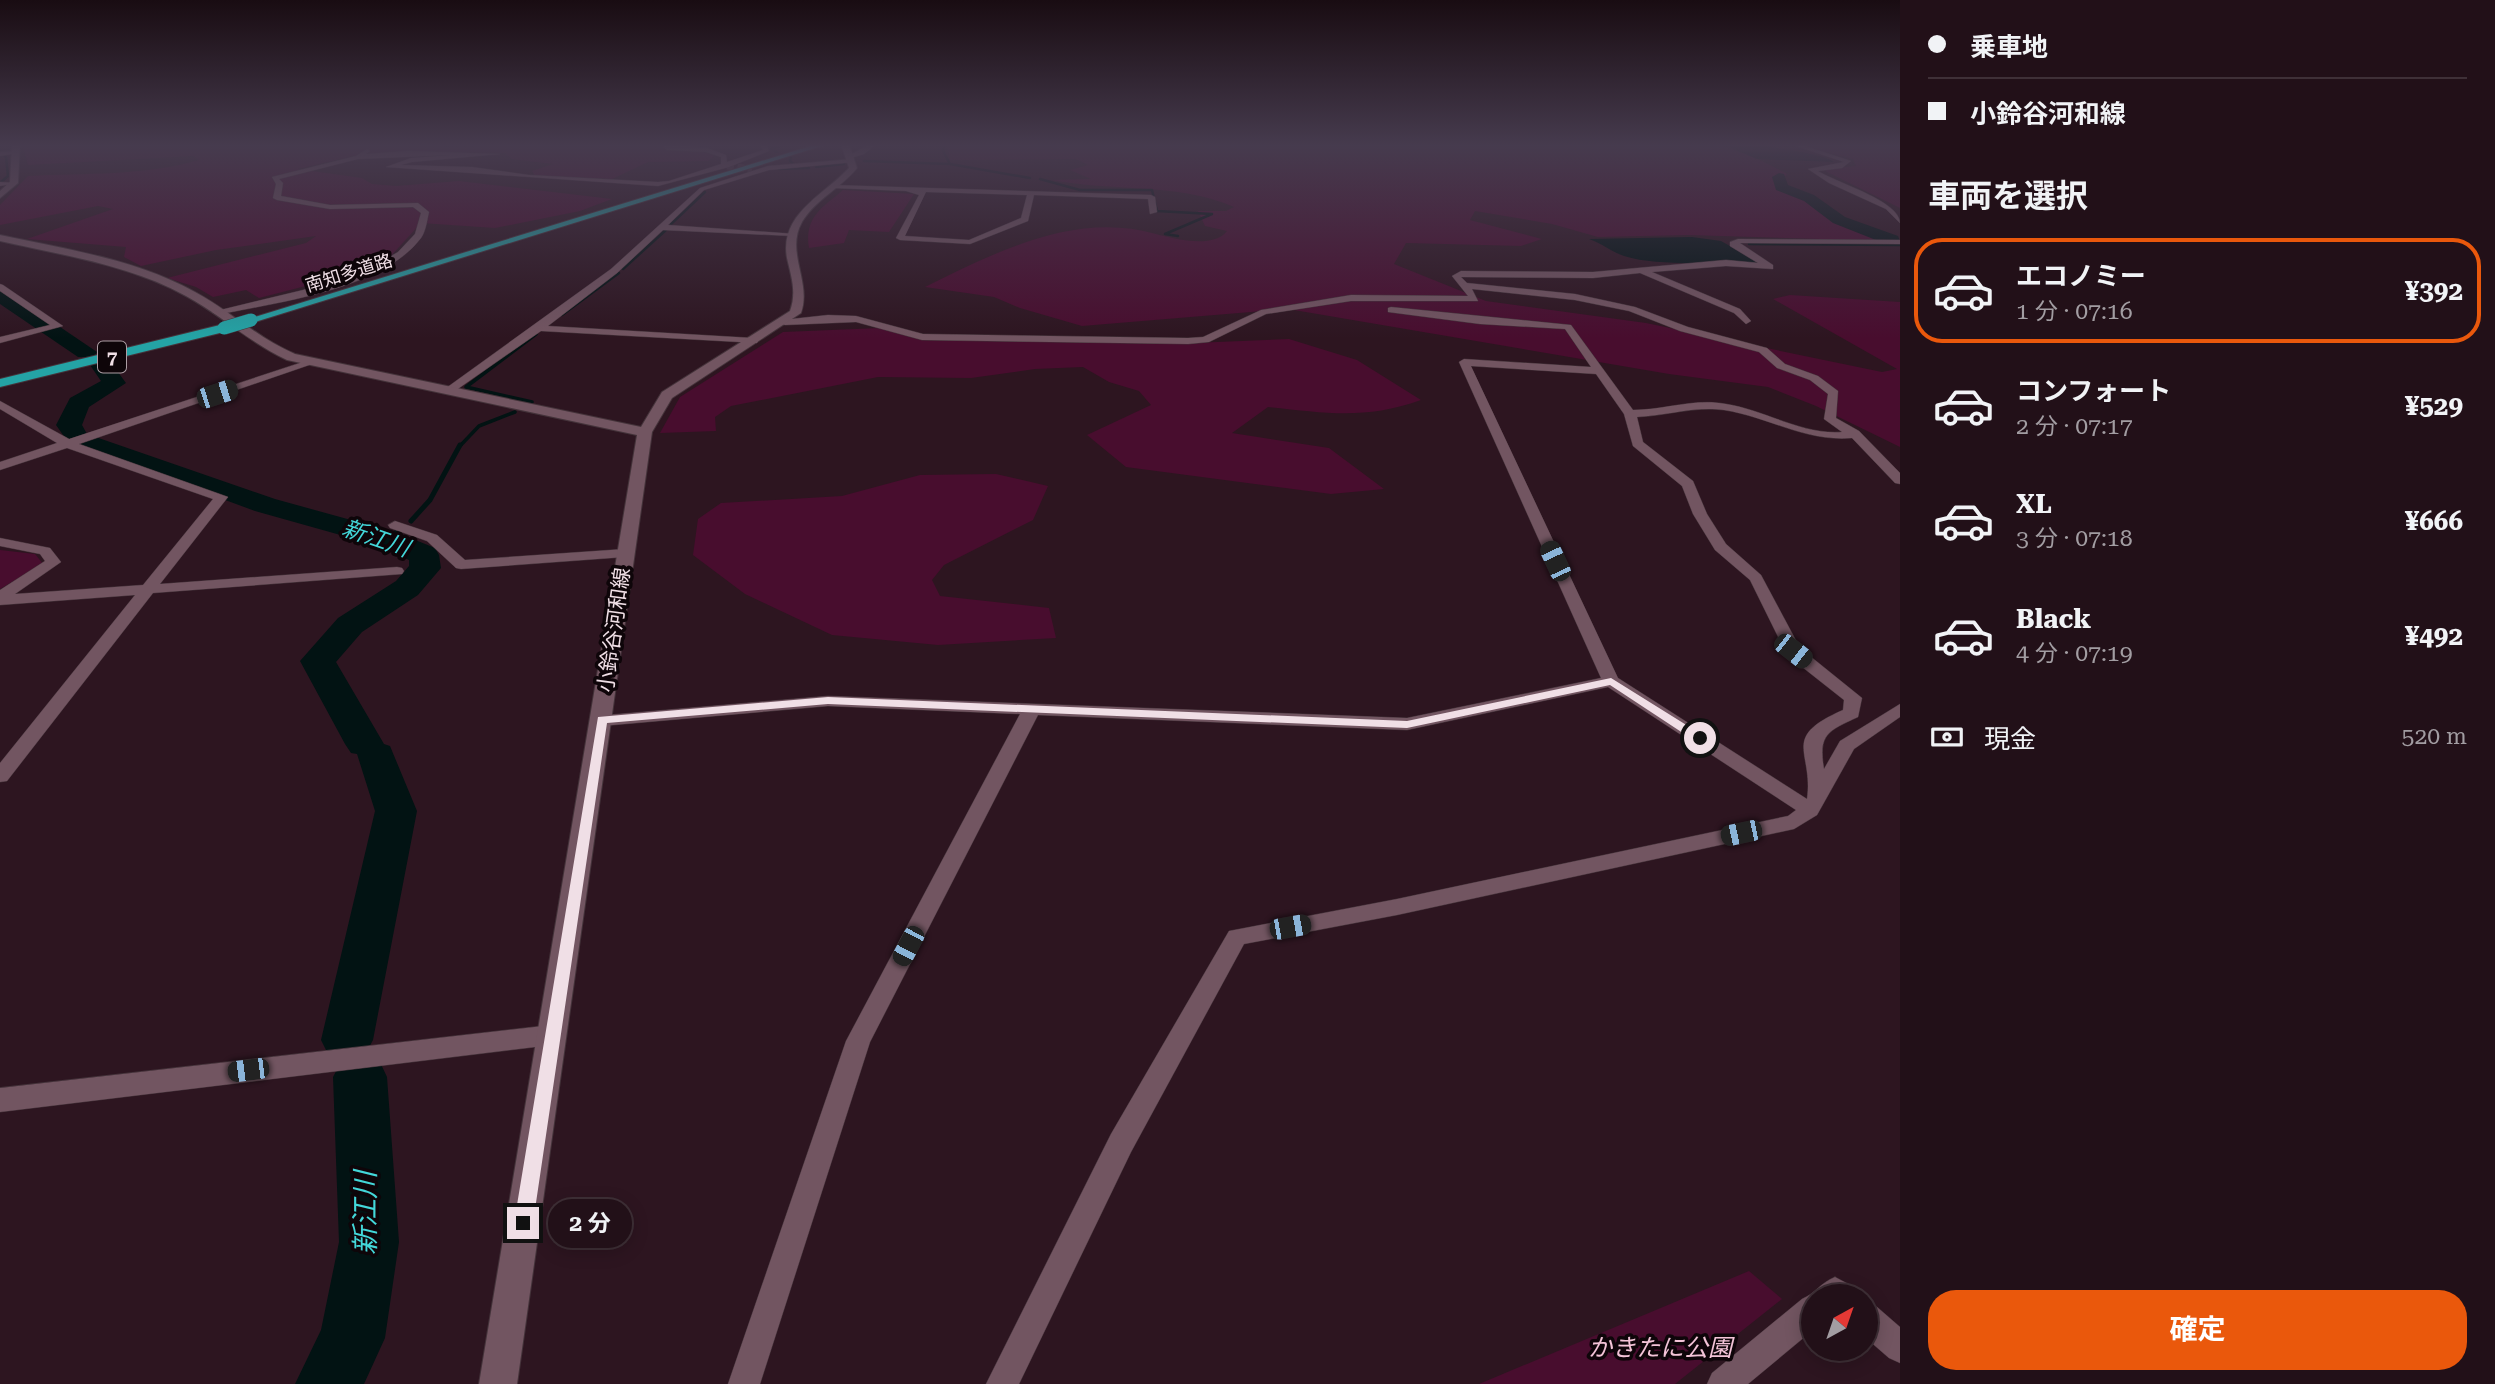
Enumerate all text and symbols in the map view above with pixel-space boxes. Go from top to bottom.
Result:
text: 乗車地 [1970,32,2048,62]
text: 小鈴谷河和線 [1970,99,2126,129]
text: 車両を選択 [1928,177,2088,215]
street label: 南知多道路 [303,249,395,296]
icon: car [1932,259,1995,322]
text: エコノミー [2016,261,2146,291]
text: ¥392 [2405,276,2463,306]
text: 1 分 · 07:16 [2016,298,2133,325]
road number: 7 [98,342,126,372]
icon: car [1932,374,1995,437]
text: コンフォート [2016,376,2171,406]
car [194,378,241,410]
text: ¥529 [2405,391,2463,421]
text: 2 分 · 07:17 [2016,413,2133,440]
icon: car [1932,489,1995,552]
text: XL [2016,489,2052,519]
text: ¥666 [2405,506,2463,536]
water label: 新江川 [339,514,416,563]
text: 3 分 · 07:18 [2016,525,2133,552]
car [1537,538,1574,584]
street label: 小鈴谷河和線 [593,566,635,694]
icon: car [1932,604,1995,667]
text: Black [2016,604,2091,634]
text: ¥492 [2405,621,2463,651]
car [1770,630,1817,672]
text: 4 分 · 07:19 [2016,640,2133,667]
icon: cash [1928,718,1966,756]
route start [1684,722,1716,754]
text: 520 m [2402,723,2467,750]
text: 現金 [1984,724,2036,754]
car [1719,818,1764,848]
car [1268,913,1313,941]
car [889,923,928,969]
car [226,1057,271,1083]
water label: 新江川 [349,1168,382,1255]
callout: 2 分 [548,1198,632,1248]
route end [507,1207,539,1239]
text: 2 分 [569,1210,611,1237]
north arrow [1801,1284,1878,1362]
map controls [1801,1284,1878,1361]
button: 確定 [1928,1290,2467,1370]
park label: かきたに公園 [1588,1334,1735,1362]

